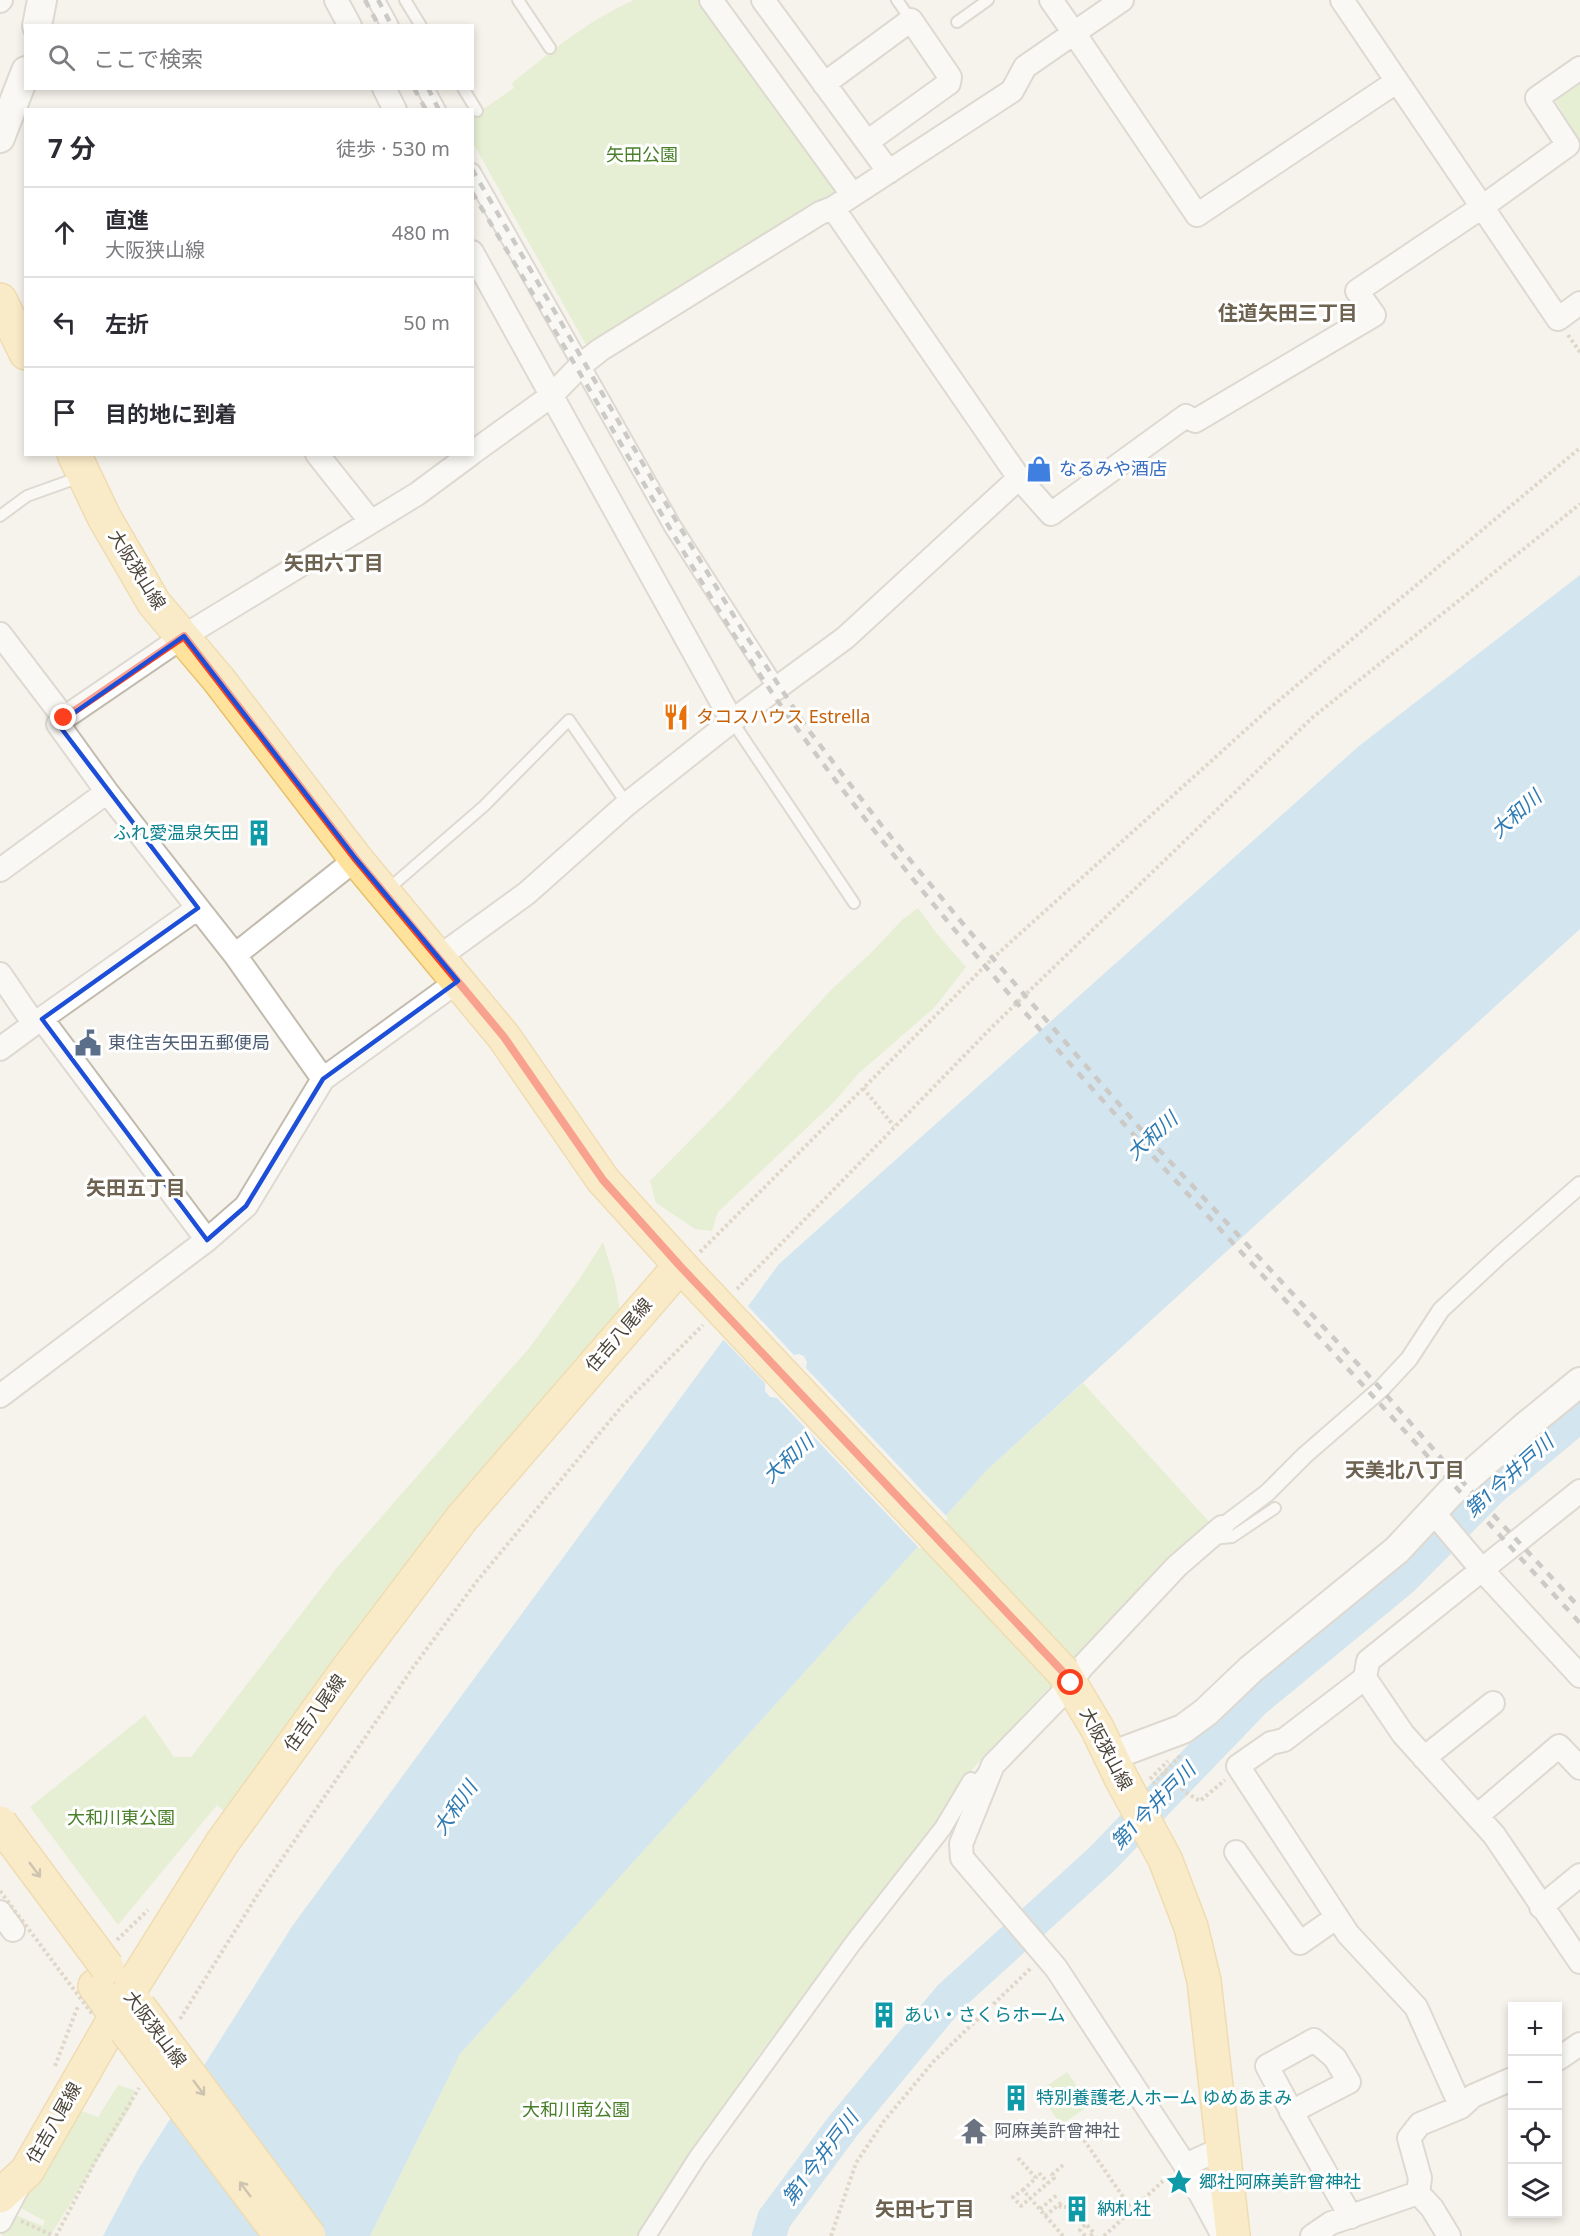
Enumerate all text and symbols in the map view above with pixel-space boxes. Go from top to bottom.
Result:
search box [24,24,474,90]
icon: search [45,41,78,74]
text: ここで検索 [93,43,203,73]
text: 7 分 [48,130,96,166]
text: 徒歩 · 530 m [336,135,450,162]
park label: 矢田公園 [606,142,678,166]
text: 直進 [105,204,149,234]
icon: ahead [48,216,81,249]
text: 480 m [392,219,450,246]
text: 大阪狭山線 [105,236,205,263]
district label: 住道矢田三丁目 [1218,299,1358,326]
icon: left [48,306,81,339]
text: 左折 [105,308,149,338]
text: 50 m [403,309,450,336]
icon: arrive [48,396,81,429]
text: 目的地に到着 [105,398,237,428]
shop icon: なるみや酒店 [1024,454,1054,484]
place label: なるみや酒店 [1059,456,1167,480]
street label: 大阪狭山線 [104,525,172,614]
district label: 矢田六丁目 [284,549,384,576]
restaurant icon: タコスハウス Estrella [661,702,691,732]
route end [50,704,76,730]
place label: タコスハウス Estrella [696,704,870,728]
water label: 大和川 [1484,782,1548,844]
building icon: ふれ愛温泉矢田 [244,818,274,848]
place label: ふれ愛温泉矢田 [113,820,239,844]
public building icon: 東住吉矢田五郵便局 [73,1028,103,1058]
place label: 東住吉矢田五郵便局 [108,1030,270,1054]
water label: 大和川 [1120,1104,1184,1166]
district label: 矢田五丁目 [86,1174,186,1201]
street label: 住吉八尾線 [580,1293,657,1376]
water label: 大和川 [756,1427,820,1489]
water label: 第1今井戸川 [1458,1427,1560,1523]
district label: 天美北八丁目 [1345,1456,1465,1483]
street label: 住吉八尾線 [278,1669,350,1756]
route start [1057,1669,1083,1695]
street label: 大阪狭山線 [1075,1703,1139,1794]
water label: 第1今井戸川 [1104,1755,1202,1855]
water label: 大和川 [426,1774,484,1840]
park label: 大和川東公園 [67,1805,175,1829]
one-way arrow [29,1862,41,1878]
street label: 大阪狭山線 [119,1985,192,2072]
building icon: あい・さくらホーム [869,2000,899,2030]
place label: あい・さくらホーム [904,2002,1065,2026]
map controls [1508,2002,1562,2218]
button: + [1508,2002,1562,2056]
button: − [1508,2056,1562,2110]
street label: 住吉八尾線 [20,2078,86,2167]
one-way arrow [193,2079,205,2095]
building icon: 特別養護老人ホーム ゆめあまみ [1001,2083,1031,2113]
place label: 特別養護老人ホーム ゆめあまみ [1036,2085,1292,2109]
park label: 大和川南公園 [522,2097,630,2121]
water label: 第1今井戸川 [775,2104,865,2210]
button: locate [1508,2110,1562,2164]
temple icon: 阿麻美許曾神社 [959,2116,989,2146]
place label: 阿麻美許曾神社 [994,2118,1120,2142]
button: layers [1508,2164,1562,2218]
place icon: 郷社阿麻美許曾神社 [1164,2167,1194,2197]
place label: 郷社阿麻美許曾神社 [1199,2169,1361,2193]
one-way arrow [239,2182,252,2198]
building icon: 納札社 [1062,2194,1092,2224]
district label: 矢田七丁目 [875,2195,975,2222]
place label: 納札社 [1097,2196,1151,2220]

